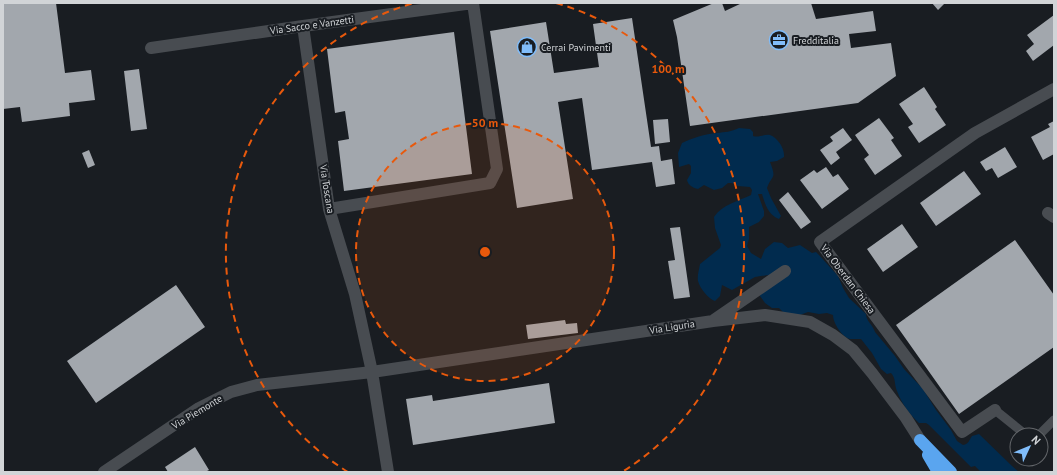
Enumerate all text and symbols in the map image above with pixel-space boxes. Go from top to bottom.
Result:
street label: Via Sacco e Vanzetti [268,13,355,37]
office icon: Fredditalia [768,29,790,51]
place label: Fredditalia [793,34,839,47]
shop icon: Cerrai Pavimenti [516,36,538,58]
place label: Cerrai Pavimenti [541,41,611,54]
text: 100 m [651,61,685,76]
text: 50 m [472,115,498,130]
street label: Via Toscana [317,163,337,214]
street label: Via Oberdan Chiesa [817,241,878,316]
centre of rings [478,245,492,259]
street label: Via Liguria [647,317,696,337]
street label: Via Piemonte [169,392,225,433]
north arrow [1009,427,1049,467]
text: N [1029,433,1044,448]

